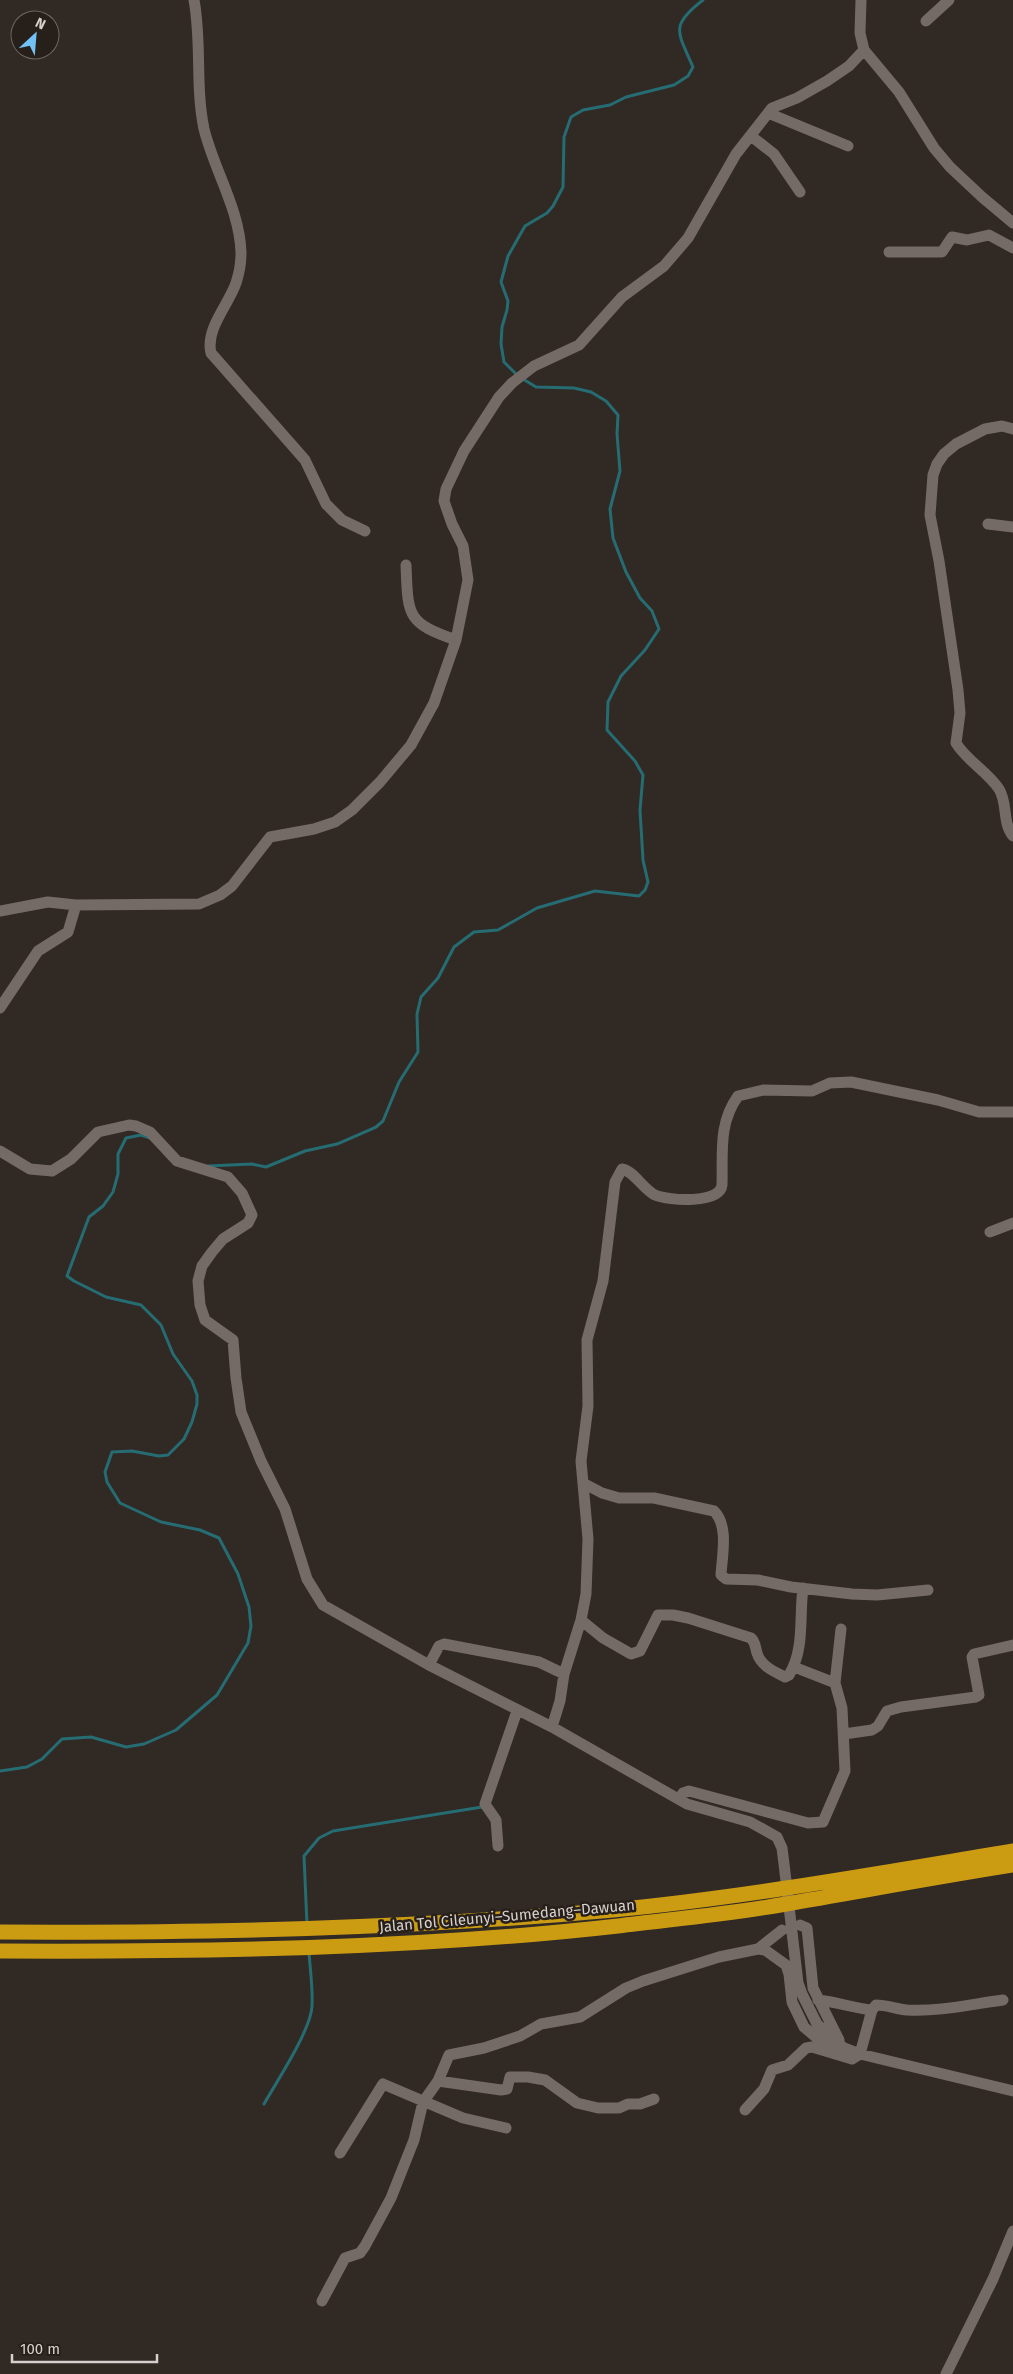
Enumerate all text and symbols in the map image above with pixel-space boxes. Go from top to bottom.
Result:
north arrow [10,10,60,60]
text: N [33,14,48,33]
street label: Jalan Tol Cileunyi–Sumedang–Dawuan [378,1896,636,1936]
scale bar [12,2332,158,2364]
text: 100 m [20,2340,60,2358]

